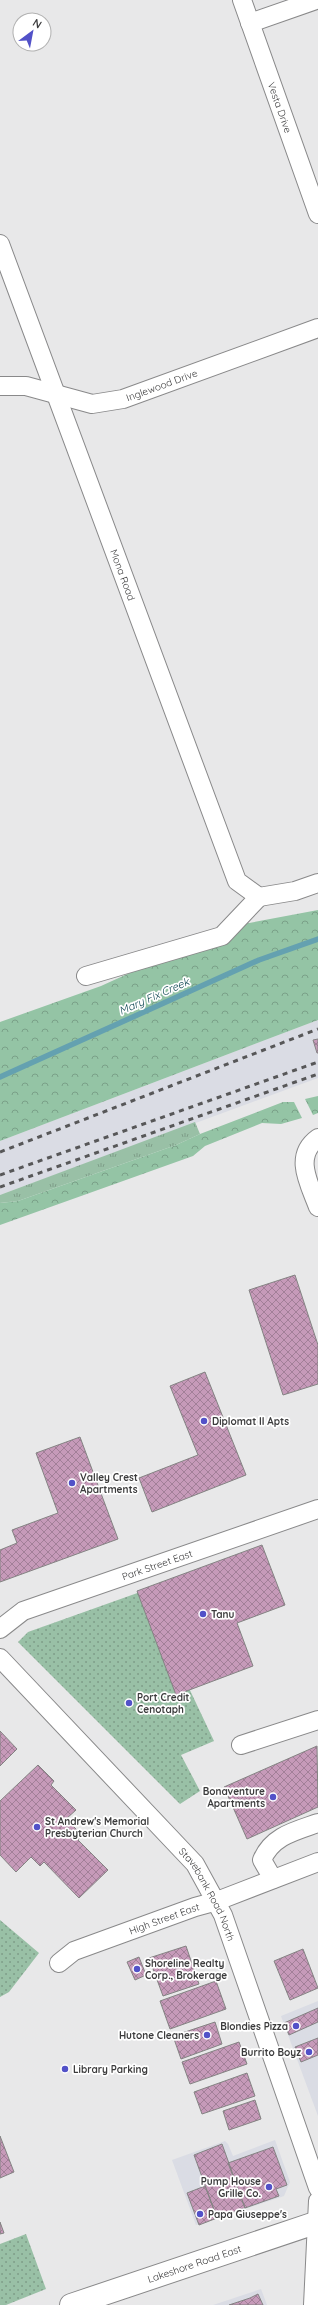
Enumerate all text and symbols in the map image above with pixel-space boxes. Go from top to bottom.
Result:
north arrow [12,12,52,52]
text: N [30,15,44,32]
street label: Vesta Drive [265,80,295,135]
street label: Inglewood Drive [124,366,199,404]
street label: Mona Road [108,547,139,602]
water label: Mary Fix Creek [117,974,192,1018]
place label: Diplomat II Apts [212,1415,289,1428]
marker: Diplomat II Apts [199,1416,209,1426]
place label: Valley Crest Apartments [80,1471,138,1496]
marker: Valley Crest Apartments [67,1478,77,1488]
street label: Park Street East [120,1546,195,1583]
place label: Tanu [211,1608,234,1621]
marker: Tanu [198,1609,208,1619]
place label: Port Credit Cenotaph [137,1691,189,1716]
marker: Port Credit Cenotaph [124,1698,134,1708]
place label: Bonaventure Apartments [203,1785,265,1810]
marker: Bonaventure Apartments [268,1792,278,1802]
place label: St Andrew's Memorial Presbyterian Church [45,1815,149,1840]
marker: St Andrew's Memorial Presbyterian Church [32,1822,42,1832]
street label: Stavebank Road North [176,1845,238,1943]
street label: High Street East [127,1900,201,1937]
place label: Shoreline Realty Corp., Brokerage [145,1957,227,1982]
marker: Shoreline Realty Corp., Brokerage [132,1964,142,1974]
place label: Blondies Pizza [220,2020,288,2033]
marker: Blondies Pizza [291,2021,301,2031]
place label: Hutone Cleaners [119,2029,199,2042]
marker: Hutone Cleaners [202,2030,212,2040]
place label: Burrito Boyz [241,2046,301,2059]
marker: Burrito Boyz [304,2047,314,2057]
place label: Library Parking [73,2063,148,2076]
marker: Library Parking [60,2064,70,2074]
place label: Pump House Grille Co. [201,2175,261,2200]
marker: Pump House Grille Co. [264,2182,274,2192]
place label: Papa Giuseppe's [208,2208,287,2221]
marker: Papa Giuseppe's [195,2209,205,2219]
street label: Lakeshore Road East [146,2242,243,2285]

